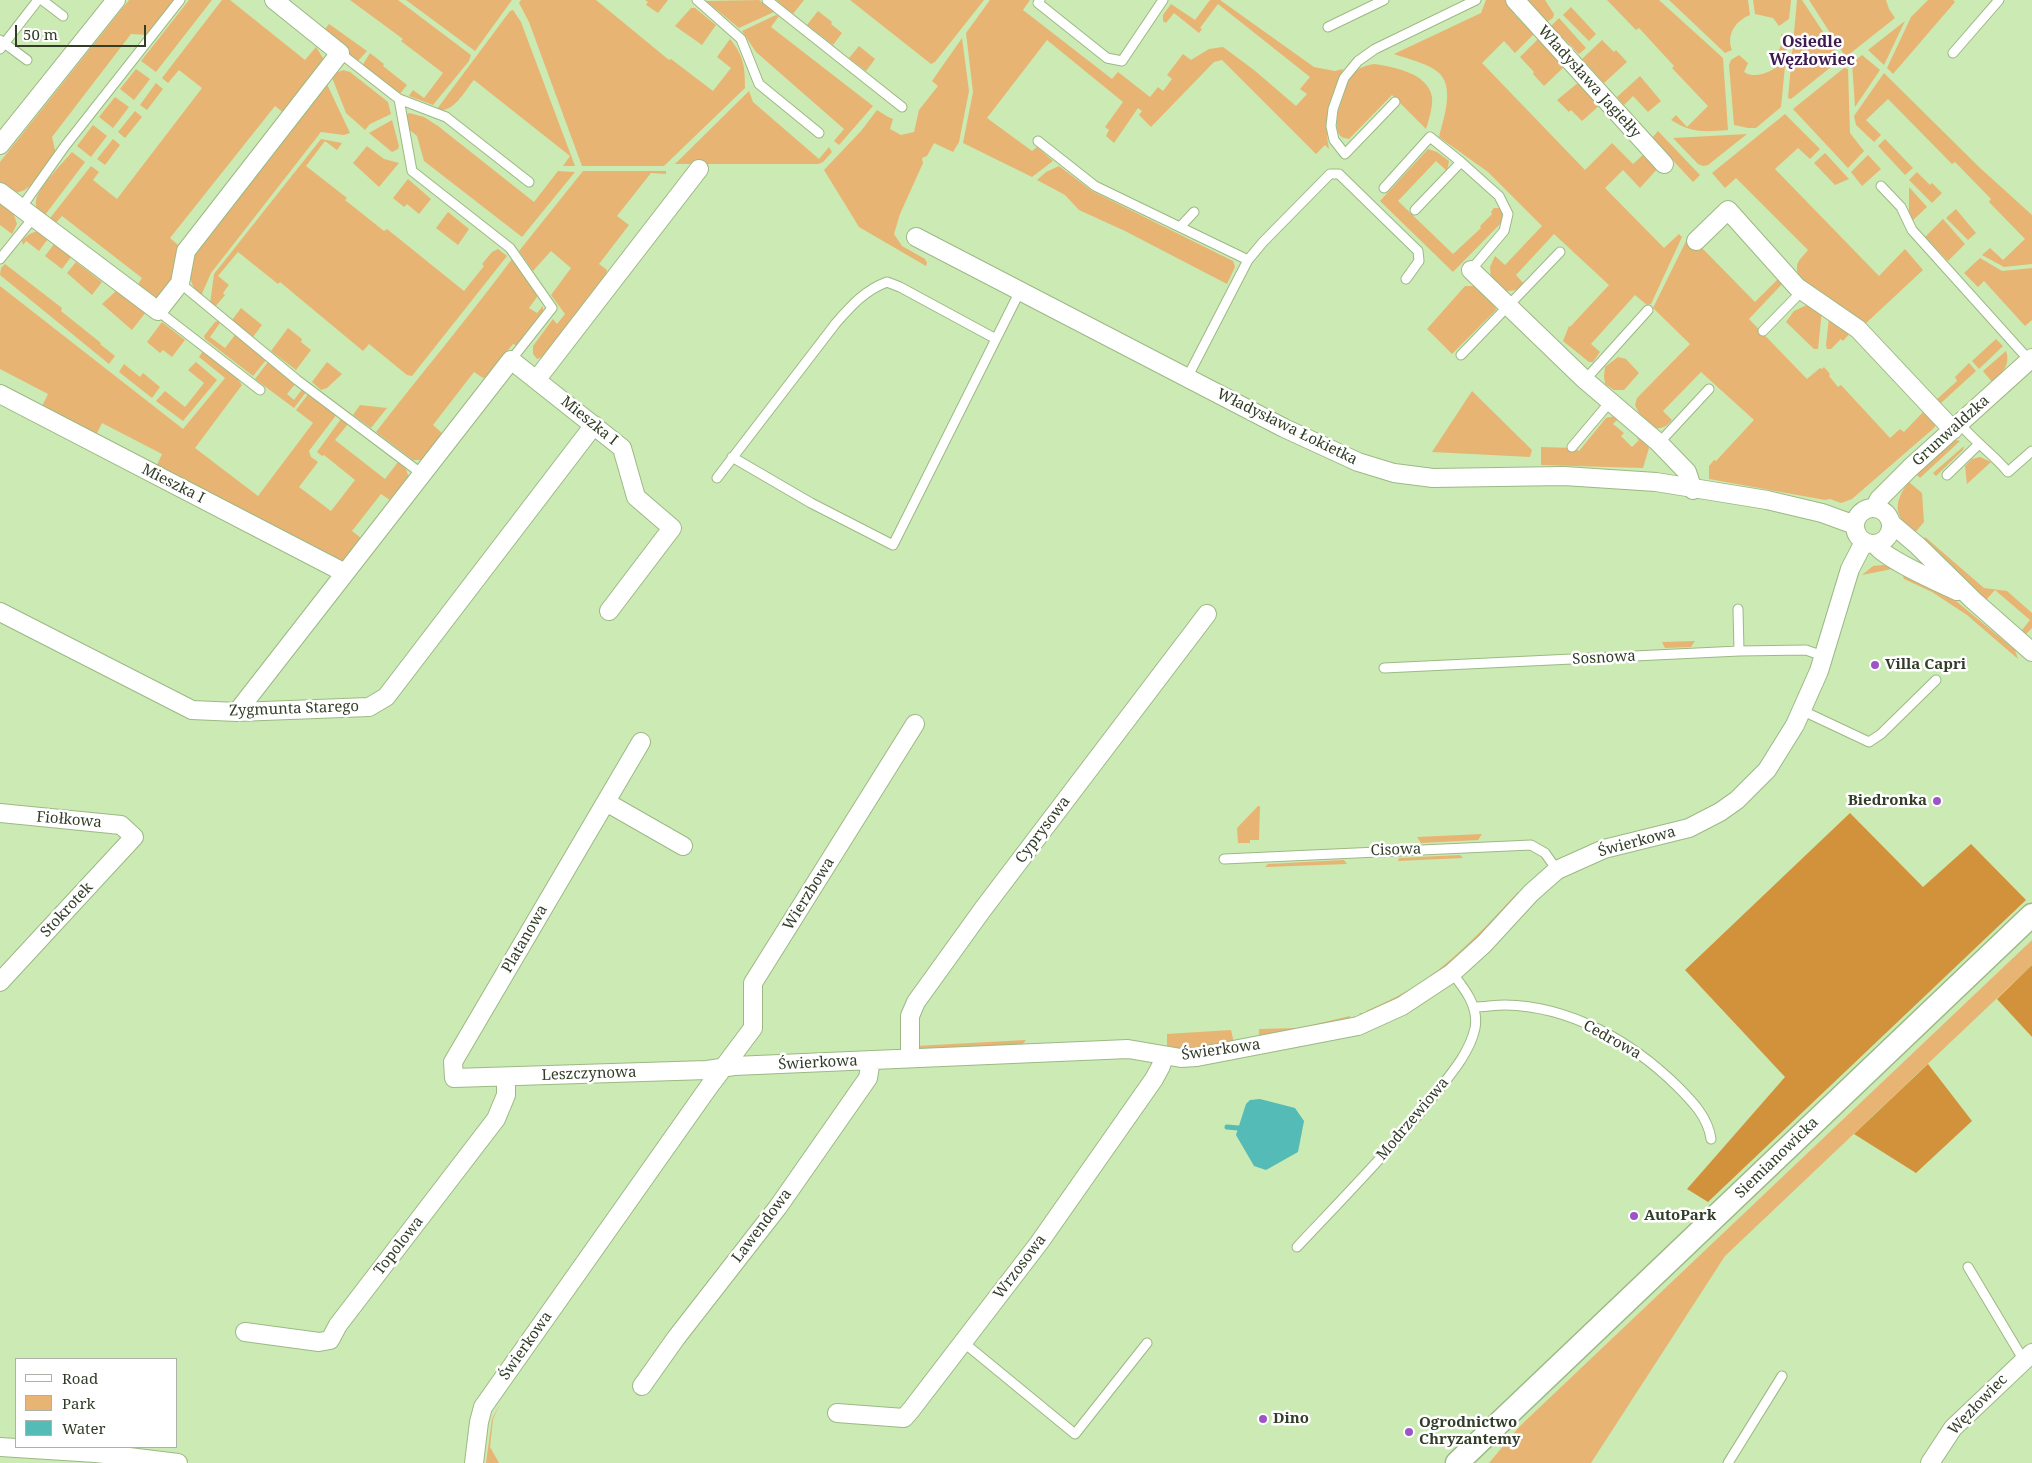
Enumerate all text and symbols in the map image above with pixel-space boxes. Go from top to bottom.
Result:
scale bar [18,15,149,47]
street label: Władysława Jagiełły [1534,22,1644,142]
text: 50 m [23,24,58,44]
district label: Osiedle Węzłowiec [1769,32,1855,70]
street label: Władysława Łokietka [1214,385,1360,469]
street label: Grunwaldzka [1909,392,1993,470]
street label: Mieszka I [557,393,621,449]
street label: Mieszka I [139,461,207,507]
street label: Sosnowa [1572,647,1636,669]
place label: Villa Capri [1885,656,1966,674]
marker: Villa Capri [1869,659,1881,671]
street label: Zygmunta Starego [229,698,359,720]
place label: Biedronka [1848,792,1927,810]
street label: Cyprysowa [1012,793,1074,867]
marker: Biedronka [1931,795,1943,807]
street label: Fiołkowa [36,808,102,832]
street label: Świerkowa [1596,823,1678,861]
street label: Cisowa [1370,840,1422,860]
street label: Wierzbowa [780,854,838,934]
street label: Stokrotek [37,879,97,941]
street label: Platanowa [498,902,552,976]
street label: Cedrowa [1580,1017,1644,1063]
street label: Świerkowa [1180,1036,1262,1064]
street label: Świerkowa [778,1052,858,1074]
street label: Leszczynowa [541,1063,637,1085]
street label: Modrzewiowa [1373,1074,1453,1164]
street label: Siemianowicka [1732,1114,1822,1202]
street label: Lawendowa [728,1186,796,1266]
place label: AutoPark [1644,1207,1716,1225]
marker: AutoPark [1628,1210,1640,1222]
street label: Topolowa [370,1213,428,1279]
street label: Wrzosowa [990,1231,1050,1303]
street label: Świerkowa [496,1308,556,1384]
legend [15,1358,178,1448]
text: Road [62,1368,98,1388]
street label: Węzłowiec [1945,1371,2011,1439]
text: Park [62,1393,95,1413]
place label: Dino [1273,1410,1309,1428]
marker: Dino [1257,1413,1269,1425]
place label: Ogrodnictwo Chryzantemy [1419,1414,1520,1449]
text: Water [62,1418,105,1438]
marker: Ogrodnictwo Chryzantemy [1403,1426,1415,1438]

